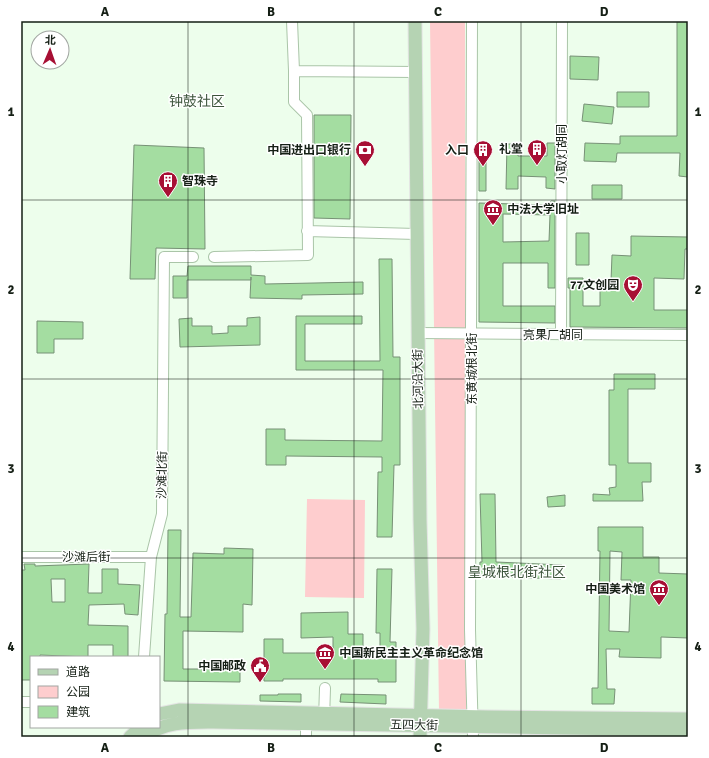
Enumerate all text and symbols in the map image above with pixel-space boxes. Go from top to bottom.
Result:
text: A [101,4,110,20]
text: B [267,4,275,20]
text: C [434,4,442,20]
text: D [600,4,609,20]
north arrow [30,30,70,70]
text: 北 [45,34,56,47]
district label: 钟鼓社区 [169,93,225,110]
text: 1 [7,104,15,120]
text: 1 [694,104,702,120]
street label: 小取灯胡同 [555,124,570,184]
building icon: 礼堂 [526,138,548,166]
bank icon: 中国进出口银行 [354,139,376,167]
building icon: 入口 [472,139,494,167]
place label: 礼堂 [499,142,523,157]
place label: 中国进出口银行 [267,143,351,158]
place label: 入口 [445,143,469,158]
building icon: 智珠寺 [157,170,179,198]
place label: 智珠寺 [182,174,218,189]
museum icon: 中法大学旧址 [482,198,504,226]
place label: 中法大学旧址 [507,202,579,217]
theatre icon: 77文创园 [622,274,644,302]
place label: 77文创园 [570,278,619,293]
text: 2 [7,282,15,298]
text: 2 [694,282,702,298]
street label: 亮果厂胡同 [523,328,583,343]
street label: 东黄城根北街 [465,333,480,405]
street label: 北河沿大街 [410,349,427,409]
street label: 沙滩北街 [155,451,170,499]
text: 3 [7,461,15,477]
text: 3 [694,461,702,477]
street label: 沙滩后街 [62,550,110,565]
district label: 皇城根北街社区 [468,564,566,581]
museum icon: 中国美术馆 [648,578,670,606]
place label: 中国美术馆 [585,582,645,597]
text: 4 [7,639,15,655]
text: 4 [694,639,702,655]
museum icon: 中国新民主主义革命纪念馆 [314,642,336,670]
place label: 中国新民主主义革命纪念馆 [339,646,483,661]
public building icon: 中国邮政 [249,655,271,683]
legend [30,656,160,728]
place label: 中国邮政 [198,659,246,674]
text: 道路 [66,665,90,680]
text: 公园 [66,685,90,700]
text: 建筑 [66,705,90,720]
street label: 五四大街 [390,718,438,733]
text: A [101,740,110,756]
text: B [267,740,275,756]
text: C [434,740,442,756]
text: D [600,740,609,756]

